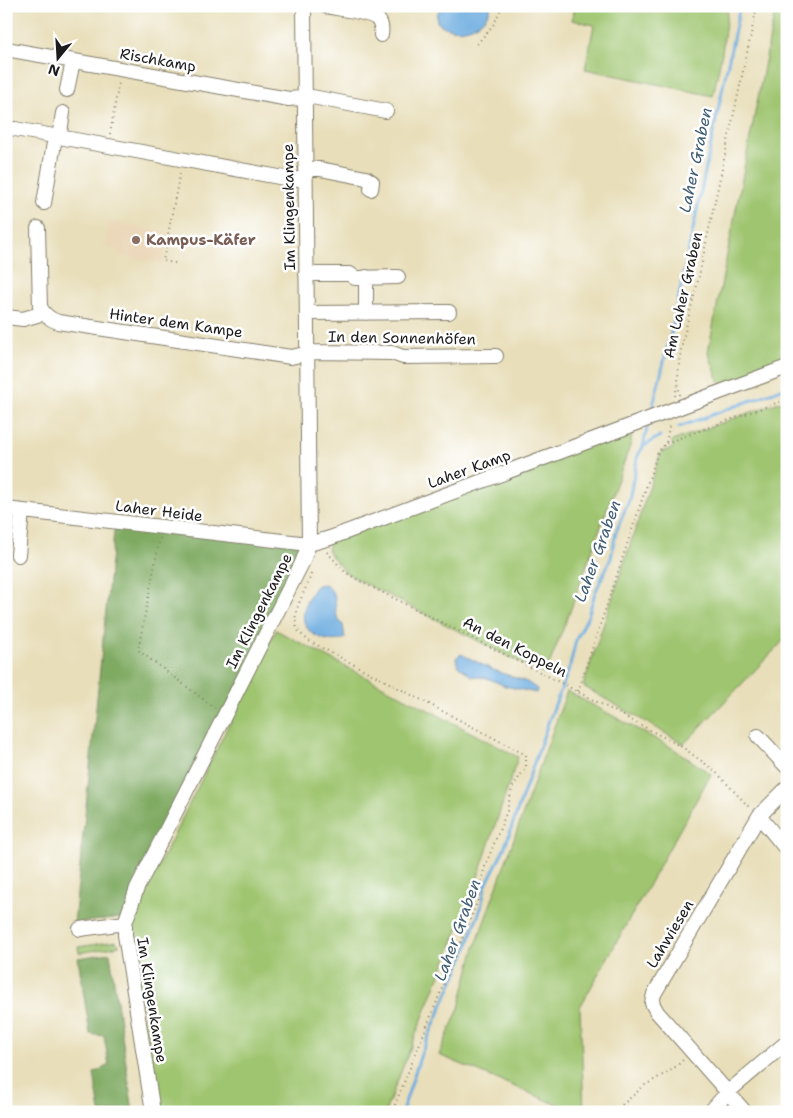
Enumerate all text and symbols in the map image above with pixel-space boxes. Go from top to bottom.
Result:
north arrow [32,32,82,82]
street label: Rischkamp [118,43,198,77]
text: N [46,60,62,81]
water label: Laher Graben [674,106,717,215]
street label: Im Klingenkampe [278,143,300,271]
place label: Kampus-Käfer [146,230,256,250]
street label: Am Laher Graben [659,230,707,360]
marker: Kampus-Käfer [130,234,142,246]
street label: Hinter dem Kampe [108,304,244,342]
street label: In den Sonnenhöfen [328,327,476,349]
street label: Laher Kamp [425,445,513,493]
street label: Laher Heide [114,496,204,526]
water label: Laher Graben [569,497,626,605]
street label: Im Klingenkampe [221,550,297,672]
street label: An den Koppeln [460,612,570,682]
water label: Laher Graben [429,876,486,984]
street label: Lahwiesen [642,896,698,972]
street label: Im Klingenkampe [132,936,172,1064]

